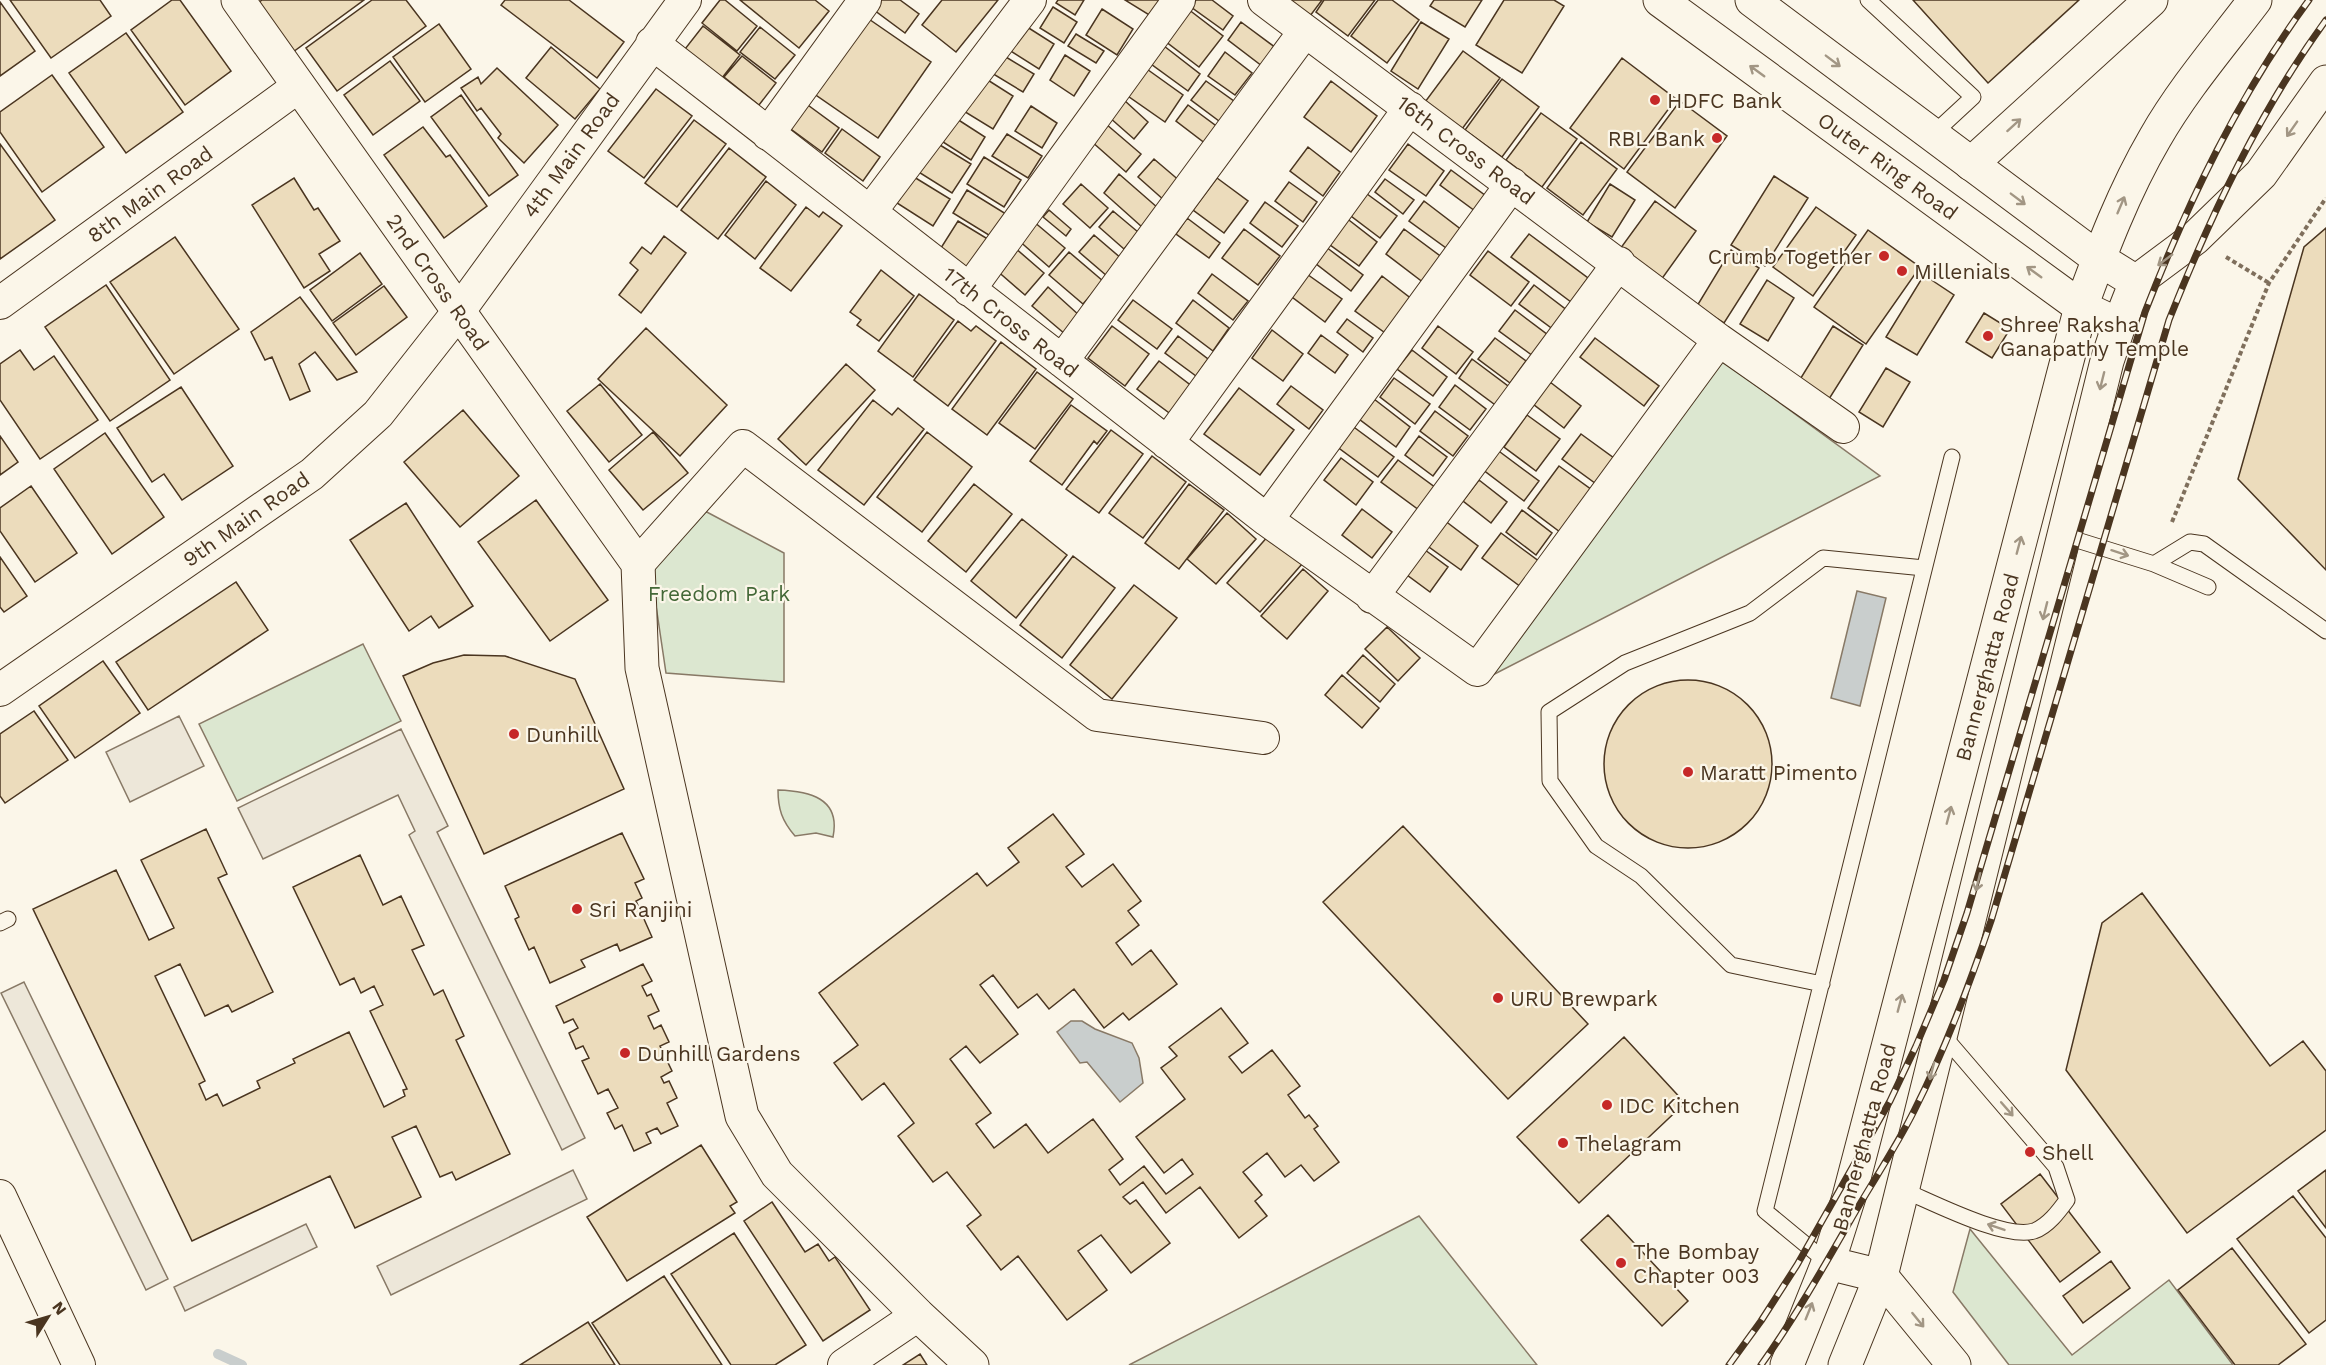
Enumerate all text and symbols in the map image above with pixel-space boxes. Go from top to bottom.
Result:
one-way arrow [1824,54,1840,67]
one-way arrow [1750,65,1766,77]
street label: 4th Main Road [517,88,625,222]
place label: HDFC Bank [1667,88,1782,113]
street label: 16th Cross Road [1392,90,1540,210]
marker: HDFC Bank [1648,93,1662,107]
street label: Outer Ring Road [1813,107,1963,225]
one-way arrow [2007,118,2022,132]
one-way arrow [2286,121,2298,137]
place label: RBL Bank [1608,126,1705,151]
marker: RBL Bank [1710,131,1724,145]
street label: 8th Main Road [83,140,217,248]
one-way arrow [2010,193,2026,206]
one-way arrow [2116,196,2127,215]
street label: 2nd Cross Road [381,209,495,355]
place label: Crumb Together [1708,244,1872,269]
marker: Crumb Together [1877,249,1891,263]
one-way arrow [2158,254,2174,266]
place label: Millenials [1914,259,2010,284]
street label: 17th Cross Road [938,261,1084,383]
marker: Millenials [1895,264,1909,278]
one-way arrow [2026,266,2042,278]
place label: Shree Raksha Ganapathy Temple [2000,312,2189,361]
marker: Shree Raksha Ganapathy Temple [1981,329,1995,343]
one-way arrow [2095,371,2107,390]
street label: 9th Main Road [178,466,314,572]
one-way arrow [2013,535,2025,554]
one-way arrow [2110,548,2129,559]
street label: Bannerghatta Road [1950,570,2024,764]
park label: Freedom Park [648,581,790,606]
one-way arrow [2039,601,2051,620]
place label: Dunhill [526,722,599,747]
marker: Dunhill [507,727,521,741]
place label: Maratt Pimento [1700,760,1858,785]
marker: Maratt Pimento [1681,765,1695,779]
one-way arrow [1943,805,1955,824]
one-way arrow [1972,872,1984,891]
place label: Sri Ranjini [589,897,692,922]
marker: Sri Ranjini [570,902,584,916]
place label: URU Brewpark [1510,986,1658,1011]
marker: URU Brewpark [1491,991,1505,1005]
one-way arrow [1894,994,1906,1013]
street label: Bannerghatta Road [1827,1040,1901,1234]
place label: Dunhill Gardens [637,1041,801,1066]
marker: Dunhill Gardens [618,1046,632,1060]
one-way arrow [1925,1062,1937,1081]
place label: IDC Kitchen [1619,1093,1740,1118]
marker: IDC Kitchen [1600,1098,1614,1112]
one-way arrow [2000,1101,2013,1117]
place label: Thelagram [1575,1131,1682,1156]
marker: Thelagram [1556,1136,1570,1150]
place label: Shell [2042,1140,2094,1165]
marker: Shell [2023,1145,2037,1159]
one-way arrow [1987,1221,2006,1232]
place label: The Bombay Chapter 003 [1633,1239,1759,1288]
marker: The Bombay Chapter 003 [1614,1256,1628,1270]
north arrow [18,1287,78,1347]
text: N [48,1298,71,1319]
one-way arrow [1804,1302,1815,1321]
one-way arrow [1911,1312,1924,1328]

